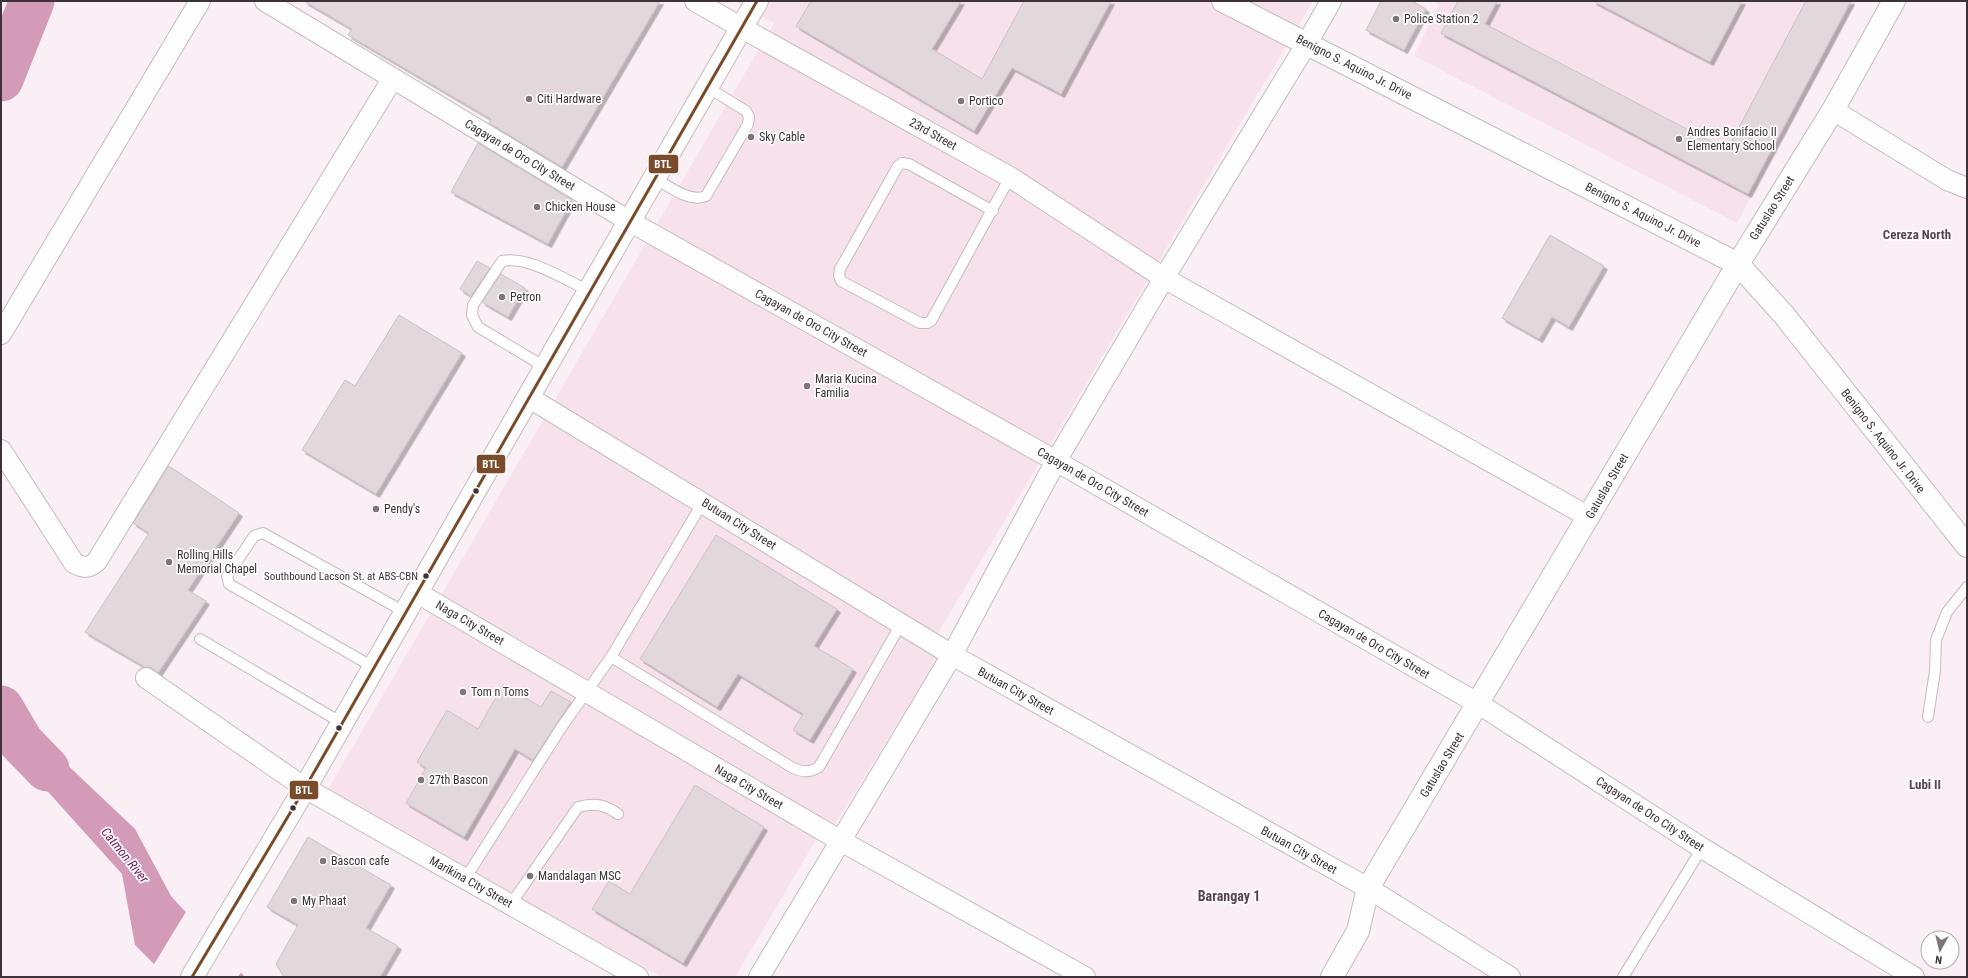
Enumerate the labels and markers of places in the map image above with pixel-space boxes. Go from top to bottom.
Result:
place label: Police Station 2 [1404,12,1478,26]
marker: Police Station 2 [1391,14,1401,24]
place label: Citi Hardware [537,92,601,106]
marker: Citi Hardware [524,94,534,104]
place label: Portico [969,94,1003,108]
marker: Portico [956,96,966,106]
place label: Andres Bonifacio II Elementary School [1687,125,1777,153]
place label: Sky Cable [759,130,806,144]
marker: Sky Cable [746,132,756,142]
marker: Andres Bonifacio II Elementary School [1674,134,1684,144]
place label: Chicken House [545,200,616,214]
marker: Chicken House [532,202,542,212]
place label: Petron [510,290,541,304]
marker: Petron [497,292,507,302]
place label: Maria Kucina Familia [815,372,877,400]
marker: Maria Kucina Familia [802,381,812,391]
unlabelled marker [471,486,481,496]
place label: Pendy's [384,502,420,516]
marker: Pendy's [371,504,381,514]
place label: Rolling Hills Memorial Chapel [177,548,257,576]
marker: Rolling Hills Memorial Chapel [164,557,174,567]
place label: Southbound Lacson St. at ABS-CBN [264,570,418,583]
marker: Southbound Lacson St. at ABS-CBN [421,571,431,581]
place label: Tom n Toms [471,685,529,699]
marker: Tom n Toms [458,687,468,697]
unlabelled marker [334,723,344,733]
place label: 27th Bascon [429,773,488,787]
marker: 27th Bascon [416,775,426,785]
unlabelled marker [288,803,298,813]
place label: Bascon cafe [331,854,390,868]
marker: Bascon cafe [318,856,328,866]
place label: Mandalagan MSC [538,869,621,883]
marker: Mandalagan MSC [525,871,535,881]
place label: My Phaat [302,894,347,908]
marker: My Phaat [289,896,299,906]

